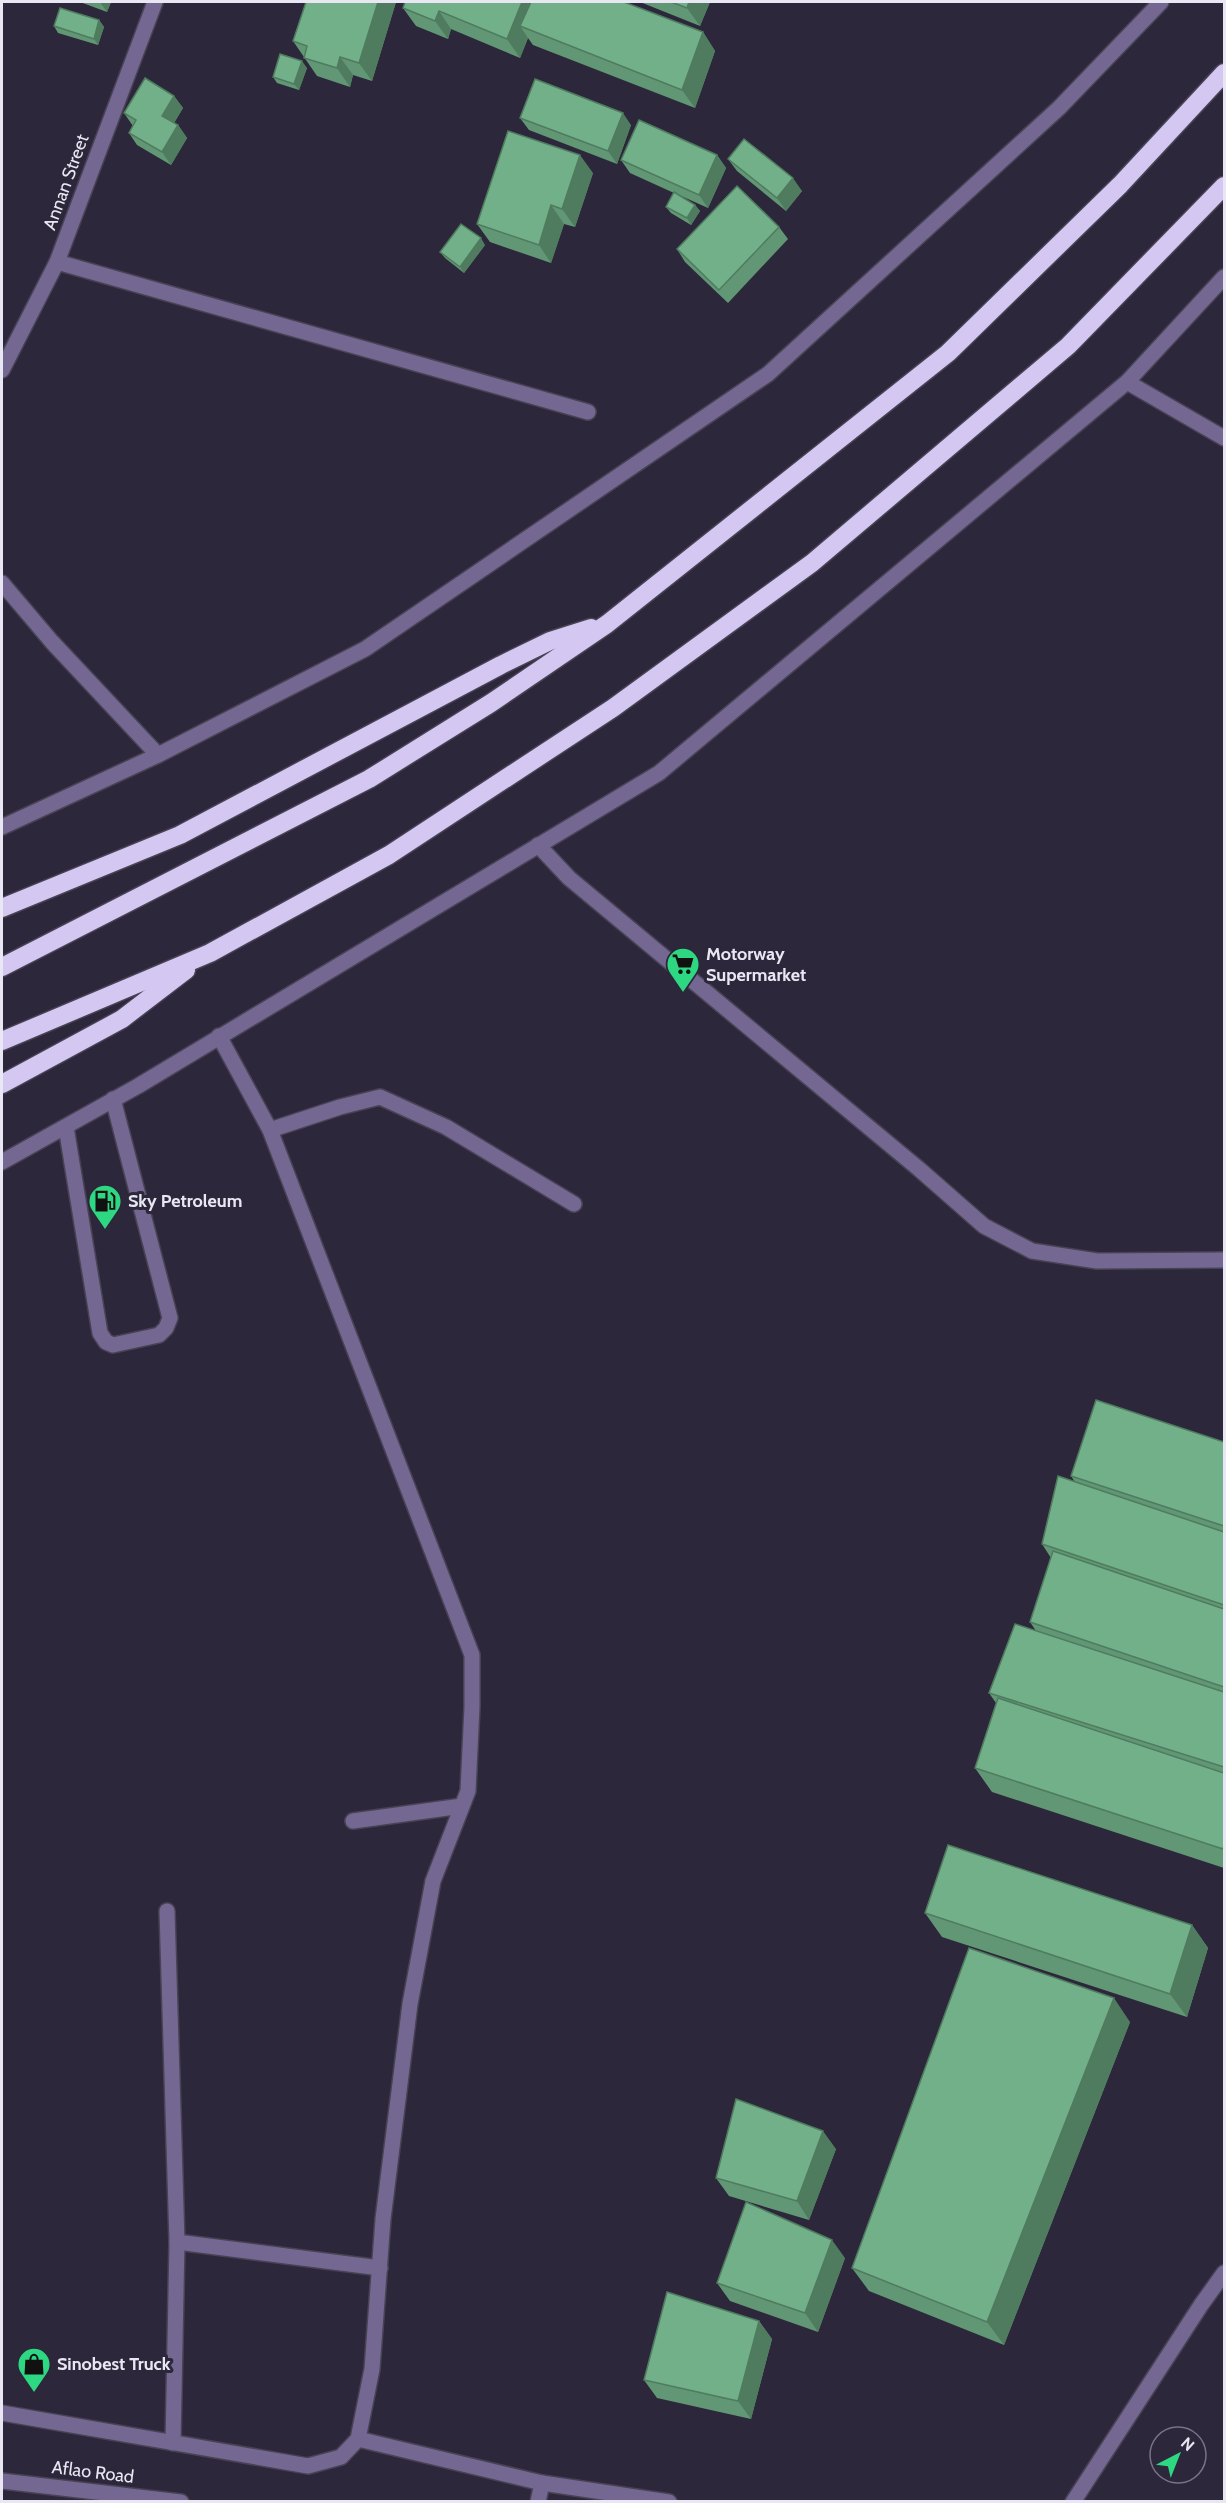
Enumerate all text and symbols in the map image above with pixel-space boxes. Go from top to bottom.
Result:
street label: Annan Street [39,131,93,233]
place label: Motorway Supermarket [706,943,806,986]
supermarket icon: Motorway Supermarket [665,946,701,993]
fuel station icon: Sky Petroleum [87,1183,123,1230]
place label: Sky Petroleum [128,1190,242,1212]
shop icon: Sinobest Truck [16,2346,52,2393]
place label: Sinobest Truck [57,2353,171,2375]
north arrow [1148,2425,1208,2485]
text: N [1177,2433,1198,2455]
street label: Aflao Road [51,2456,135,2488]

